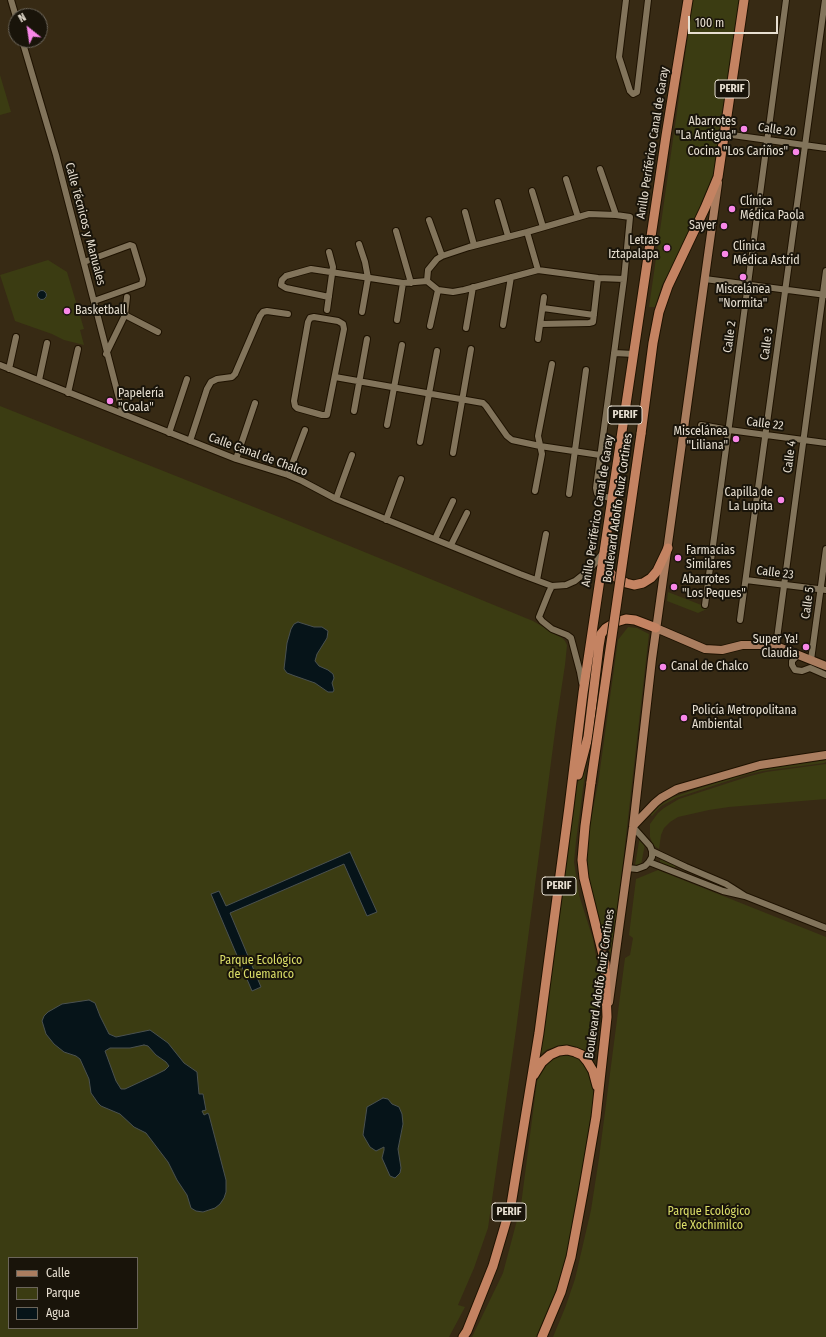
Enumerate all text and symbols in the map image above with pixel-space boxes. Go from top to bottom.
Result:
north arrow [8,8,48,48]
scale bar [690,8,780,34]
text: N [16,11,28,25]
text: 100 m [695,16,724,30]
street label: Anillo Periférico Canal de Garay [634,66,672,220]
road number: PERIF [715,80,749,98]
place label: Abarrotes "La Antigua" [676,115,736,143]
street label: Calle 20 [757,120,797,140]
marker: Abarrotes "La Antigua" [739,124,749,134]
place label: Cocina "Los Cariños" [688,145,788,159]
marker: Cocina "Los Cariños" [791,147,801,157]
street label: Calle Técnicos y Manuales [62,161,108,287]
place label: Clínica Médica Paola [740,195,804,223]
marker: Clínica Médica Paola [727,204,737,214]
place label: Sayer [689,219,716,233]
marker: Sayer [719,221,729,231]
place label: Letras Iztapalapa [608,234,659,262]
place label: Clínica Médica Astrid [733,240,800,268]
marker: Letras Iztapalapa [662,243,672,253]
marker: Clínica Médica Astrid [720,249,730,259]
marker: Miscelánea "Normita" [738,272,748,282]
place label: Miscelánea "Normita" [716,283,770,311]
place label: Basketball [75,304,126,318]
marker: Basketball [62,306,72,316]
street label: Calle 2 [721,320,739,354]
street label: Calle 3 [758,327,776,361]
place label: Papelería "Coala" [118,387,164,415]
marker: Papelería "Coala" [105,396,115,406]
road number: PERIF [608,406,642,424]
street label: Calle 22 [746,415,784,433]
place label: Miscelánea "Liliana" [673,425,728,453]
street label: Calle Canal de Chalco [207,430,309,480]
street label: Boulevard Adolfo Ruiz Cortines [600,432,636,584]
street label: Anillo Periférico Canal de Garay [579,434,617,588]
marker: Miscelánea "Liliana" [731,434,741,444]
street label: Calle 4 [781,440,799,474]
place label: Capilla de La Lupita [724,486,773,514]
marker: Capilla de La Lupita [776,495,786,505]
place label: Farmacias Similares [686,544,735,572]
marker: Farmacias Similares [673,553,683,563]
street label: Calle 23 [756,564,794,582]
place label: Abarrotes "Los Peques" [682,573,746,601]
marker: Abarrotes "Los Peques" [669,582,679,592]
street label: Calle 5 [799,586,817,620]
place label: Super Ya! Claudia [753,633,798,661]
marker: Super Ya! Claudia [801,642,811,652]
place label: Canal de Chalco [671,660,748,674]
marker: Canal de Chalco [658,662,668,672]
place label: Policía Metropolitana Ambiental [692,704,797,732]
marker: Policía Metropolitana Ambiental [679,713,689,723]
road number: PERIF [542,877,576,895]
street label: Boulevard Adolfo Ruiz Cortines [582,908,618,1060]
park label: Parque Ecológico de Cuemanco [220,954,302,982]
road number: PERIF [492,1203,526,1221]
park label: Parque Ecológico de Xochimilco [668,1205,750,1233]
legend [8,1257,138,1329]
text: Calle [46,1266,70,1280]
text: Parque [46,1286,80,1300]
text: Agua [46,1306,70,1320]

